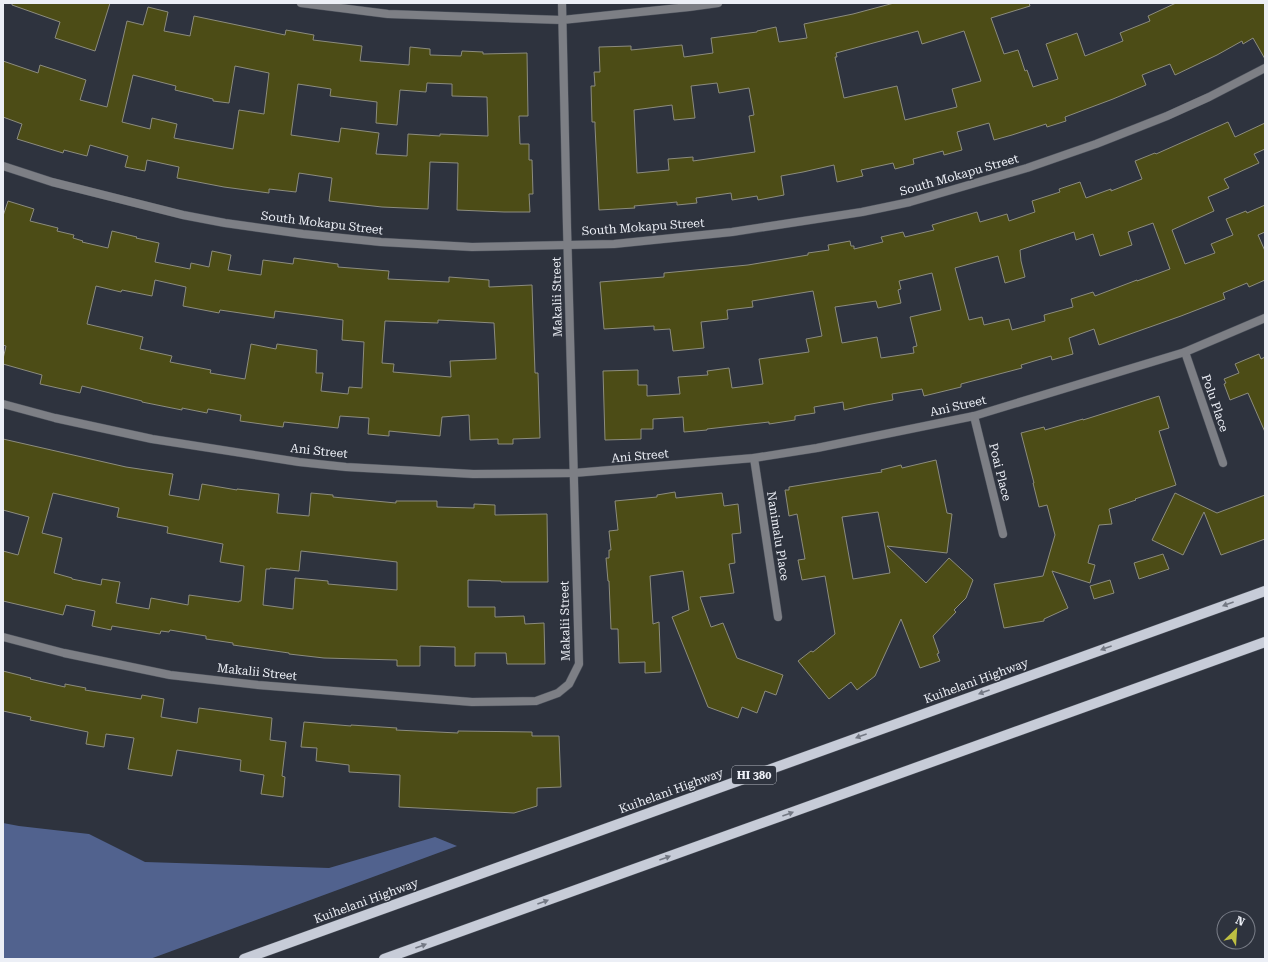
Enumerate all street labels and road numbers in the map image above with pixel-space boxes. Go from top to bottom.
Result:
street label: South Mokapu Street [898,151,1021,199]
street label: South Mokapu Street [260,209,384,238]
street label: South Mokapu Street [581,216,705,238]
street label: Makalii Street [549,256,565,337]
street label: Polu Place [1199,372,1232,434]
street label: Ani Street [928,393,988,419]
street label: Ani Street [290,441,349,461]
street label: Poai Place [986,442,1014,503]
street label: Ani Street [611,446,670,465]
street label: Nanimalu Place [764,490,792,582]
street label: Makalii Street [557,580,573,661]
street label: Kuihelani Highway [922,655,1031,706]
street label: Makalii Street [216,661,298,683]
street label: Kuihelani Highway [617,765,726,816]
road number: HI 380 [732,766,776,784]
street label: Kuihelani Highway [312,875,421,926]

